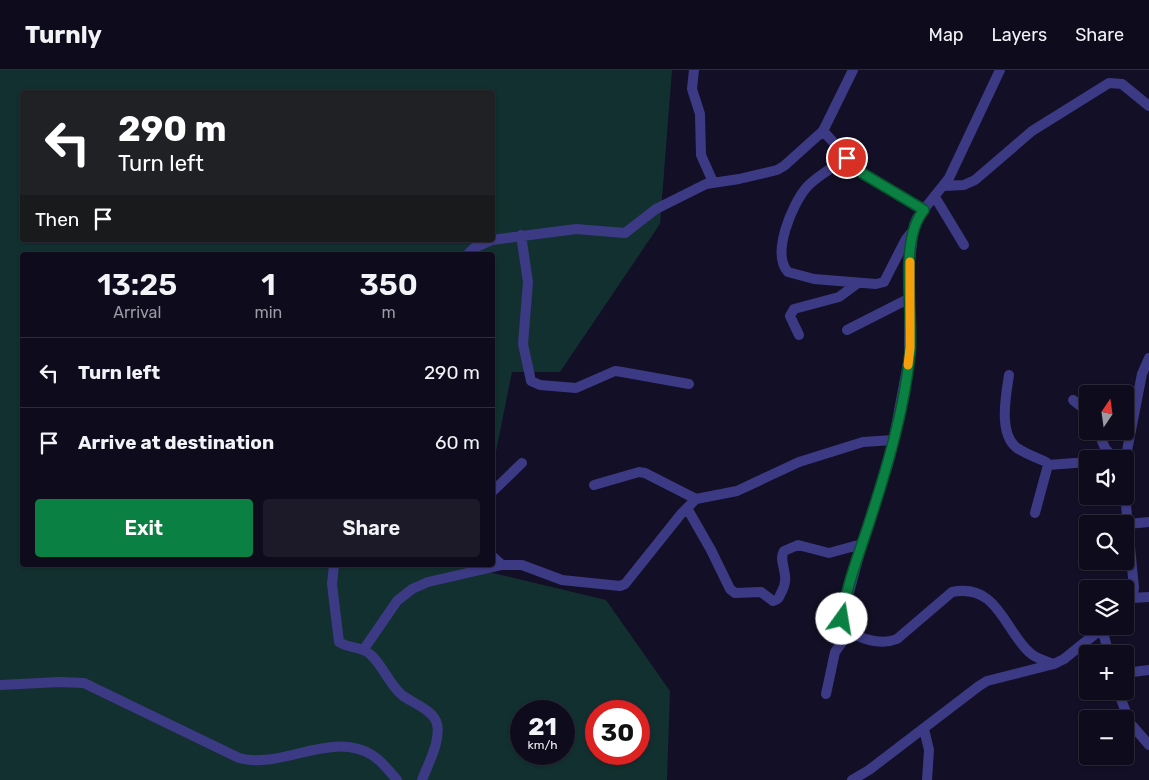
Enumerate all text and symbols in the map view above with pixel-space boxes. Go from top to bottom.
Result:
text: Turnly [25,21,102,49]
text: Map [929,24,964,46]
text: Layers [992,24,1047,46]
text: Share [1075,24,1124,46]
text: 290 m [118,108,227,150]
icon: left [35,110,100,175]
pin [826,137,868,179]
icon: arrive [833,144,861,172]
text: Turn left [118,150,204,177]
icon: arrive [89,205,117,233]
text: Then [35,208,79,231]
text: 13:25 [97,267,177,303]
text: 1 [261,267,276,303]
text: 350 [359,267,418,303]
text: Arrival [113,303,161,322]
text: min [255,303,282,322]
text: m [382,303,396,322]
icon: left [35,359,63,387]
text: Turn left [78,361,160,384]
text: 290 m [424,361,480,384]
north arrow [1079,385,1134,440]
map controls [1079,385,1134,765]
icon: arrive [35,429,63,457]
text: Arrive at destination [78,431,274,454]
text: 60 m [435,431,480,454]
button: sound [1079,450,1134,505]
button: Exit [35,499,253,557]
button: Share [263,499,480,557]
button: search [1079,515,1134,570]
button: layers [1079,580,1134,635]
position arrow [815,592,867,644]
button: + [1079,645,1134,700]
speed limit sign: 30 [585,700,650,765]
button: − [1079,710,1134,765]
text: 21 [528,712,557,741]
text: km/h [528,738,557,752]

